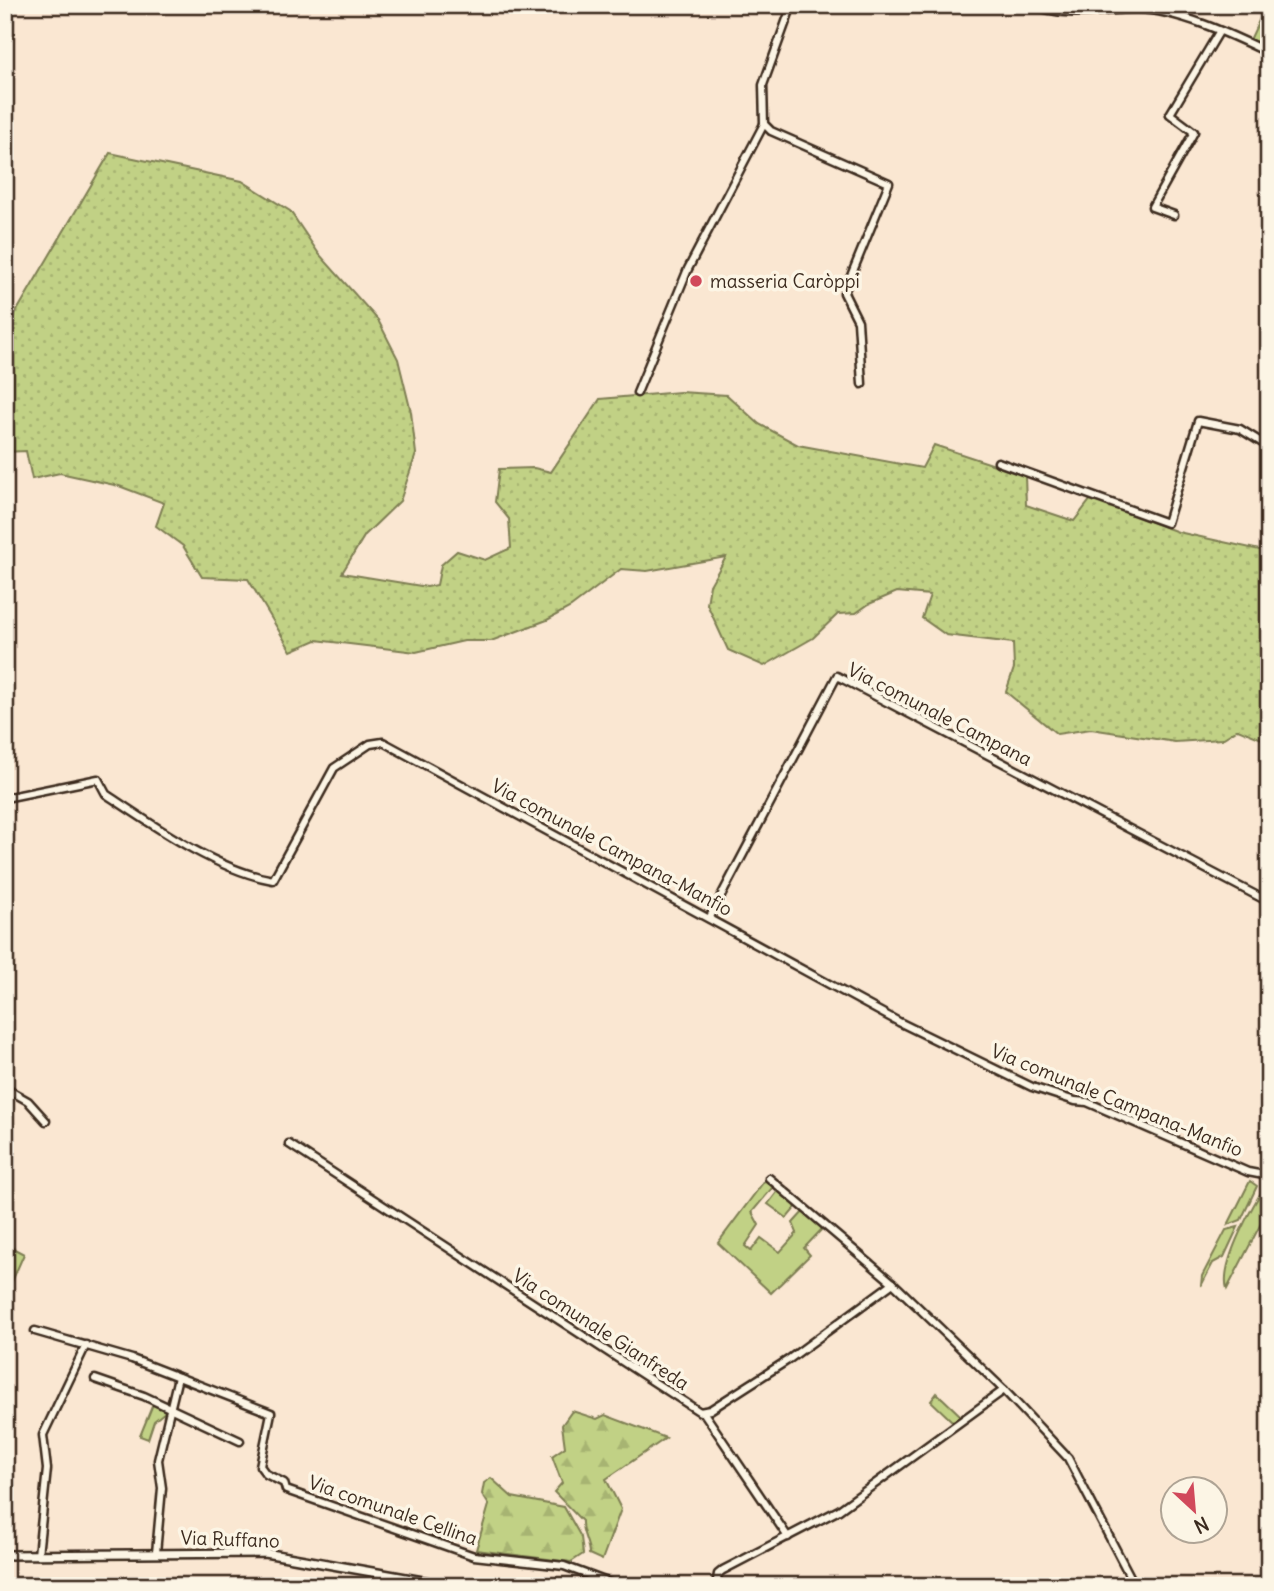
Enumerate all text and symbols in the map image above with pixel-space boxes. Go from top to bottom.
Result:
place label: masseria Caròppi [710,269,860,293]
marker: masseria Caròppi [688,273,704,289]
street label: Via comunale Campana [844,657,1036,771]
street label: Via comunale Campana-Manfio [487,773,737,921]
street label: Via comunale Campana-Manfio [988,1038,1246,1162]
street label: Via comunale Gianfreda [508,1263,694,1395]
street label: Via comunale Cellina [305,1470,481,1550]
north arrow [1158,1476,1228,1546]
text: N [1190,1512,1213,1539]
street label: Via Ruffano [180,1525,280,1553]

